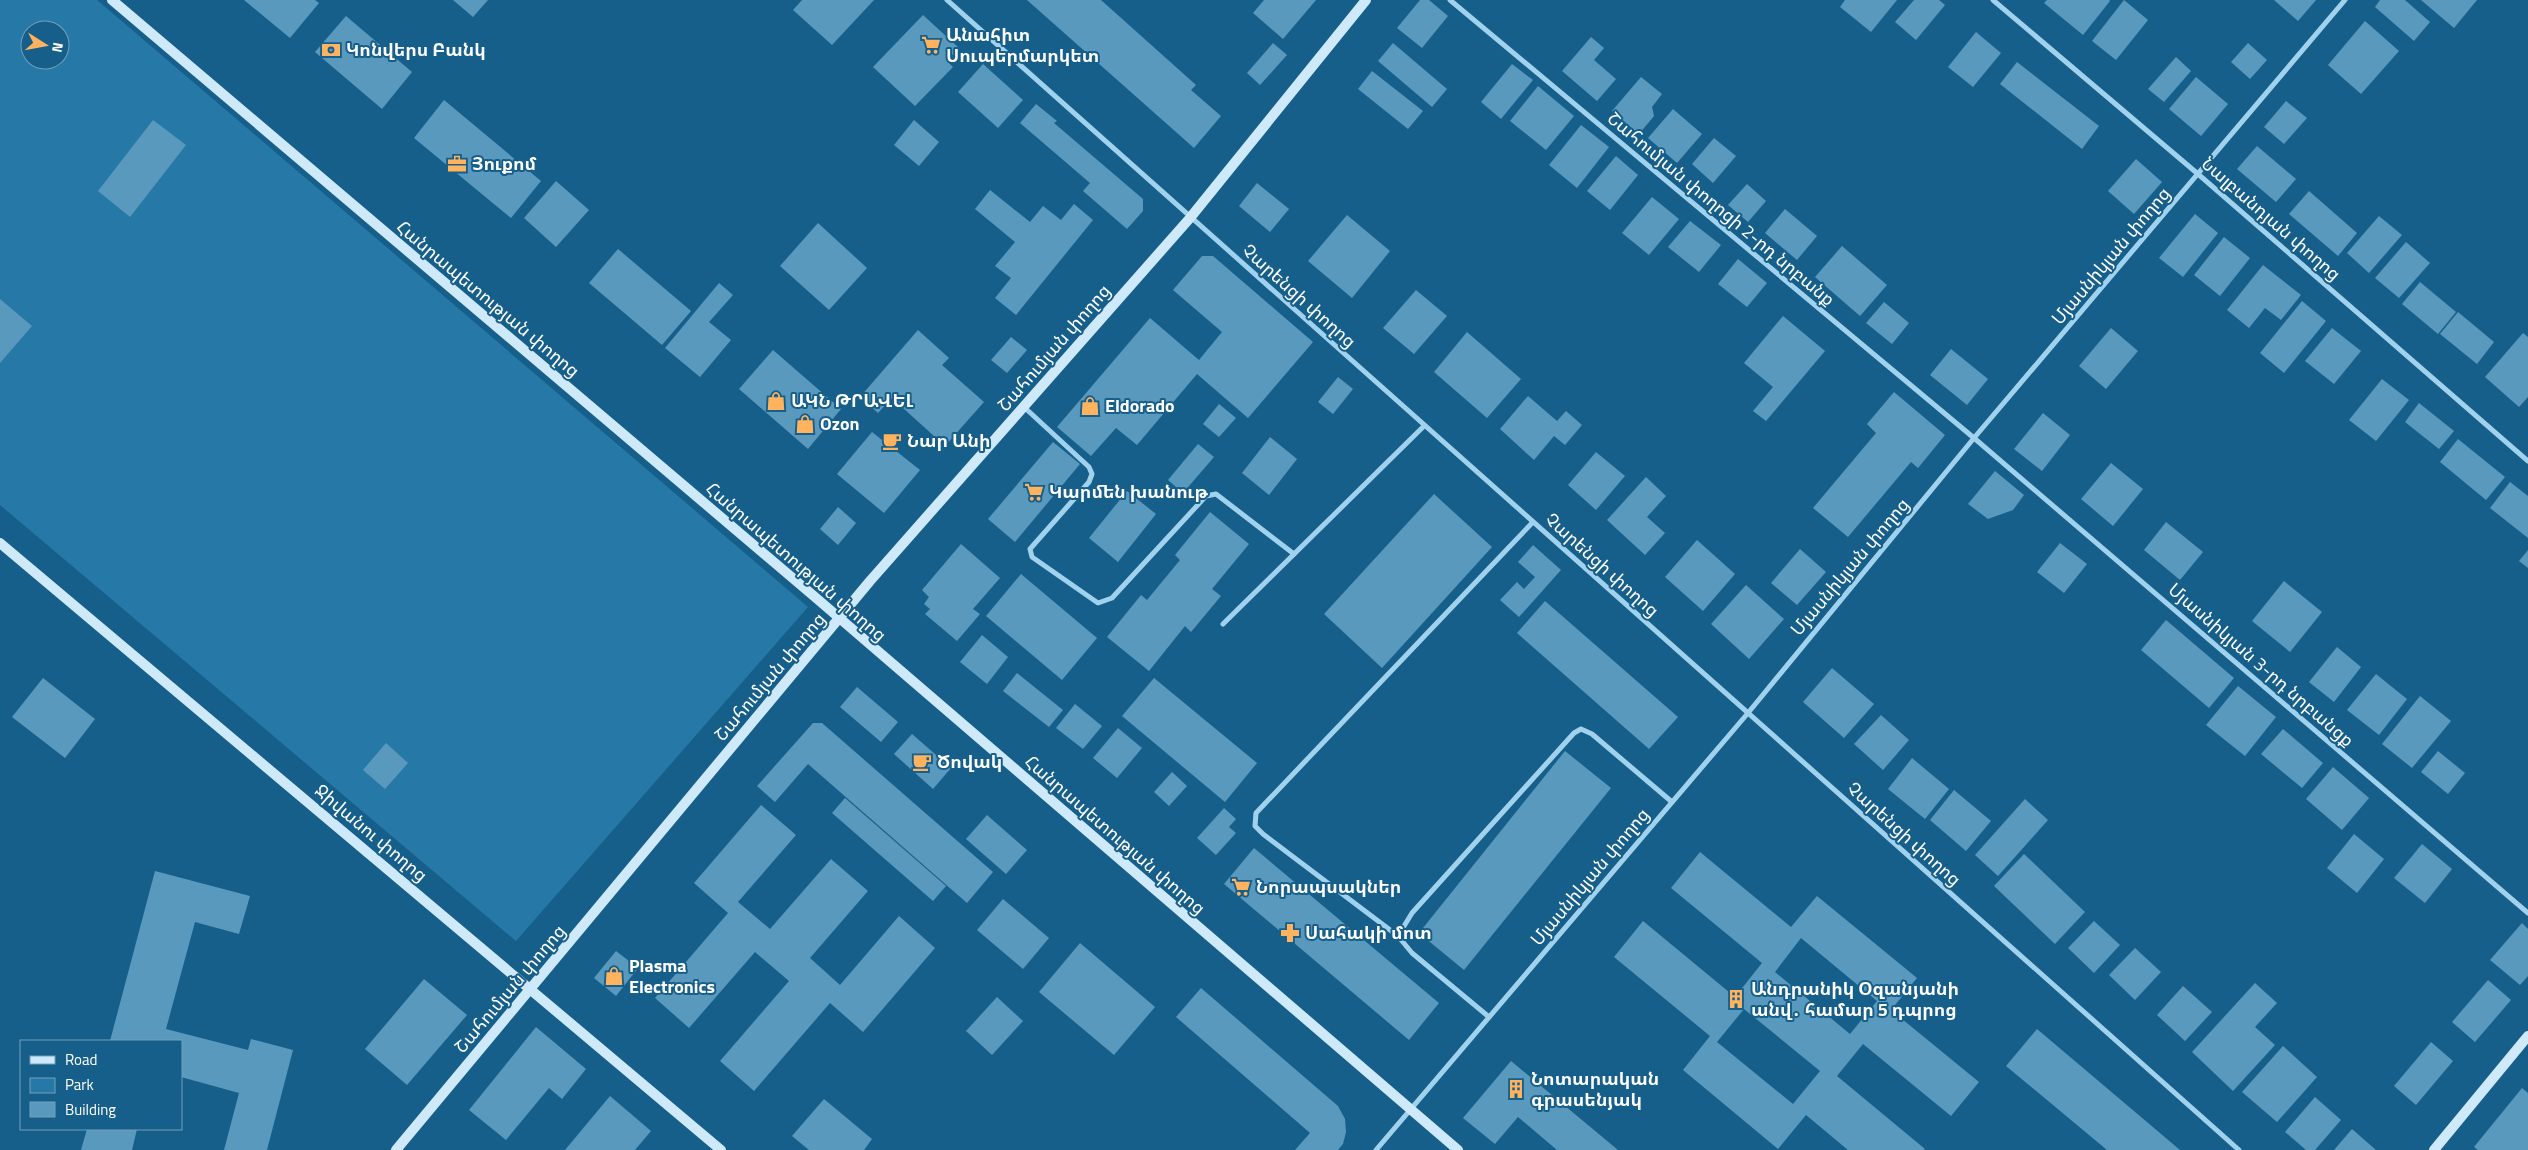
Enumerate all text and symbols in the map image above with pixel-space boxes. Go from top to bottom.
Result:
north arrow [20,20,70,70]
place label: Անահիտ Սուպերմարկետ [946,21,1099,69]
supermarket icon: Անահիտ Սուպերմարկետ [920,34,942,56]
place label: Կոնվերս Բանկ [346,36,486,63]
bank icon: Կոնվերս Բանկ [320,39,342,61]
text: N [47,41,69,54]
street label: Շահումյան փողոցի 2-րդ նրբանք [1601,105,1841,312]
place label: Յուքոմ [472,150,537,177]
street label: Նալբանդյան փողոց [2196,150,2347,287]
office icon: Յուքոմ [446,153,468,175]
street label: Մյասնիկյան փողոց [2045,181,2177,331]
street label: Հանրապետության փողոց [391,214,586,383]
street label: Չարենցի փողոց [1236,237,1362,354]
street label: Շահումյան փողոց [991,278,1117,417]
place label: ԱԿՆ ԹՐԱՎԵԼ [791,387,913,414]
shop icon: ԱԿՆ ԹՐԱՎԵԼ [765,390,787,412]
place label: Eldorado [1105,392,1175,419]
shop icon: Eldorado [1079,395,1101,417]
place label: Ozon [820,410,859,437]
shop icon: Ozon [794,413,816,435]
place label: Նար Անի [907,427,990,454]
cafe icon: Նար Անի [881,430,903,452]
street label: Հանրապետության փողոց [700,475,893,648]
place label: Կարմեն խանութ [1049,478,1208,505]
supermarket icon: Կարմեն խանութ [1023,481,1045,503]
street label: Մյասնիկյան փողոց [1784,492,1916,642]
street label: Չարենցի փողոց [1539,506,1665,623]
street label: Մյասնիկյան 3-րդ նրբանցք [2162,576,2360,753]
street label: Շահումյան փողոց [708,606,832,747]
place label: Ծովակ [937,748,1002,775]
street label: Հանրապետության փողոց [1019,748,1212,921]
cafe icon: Ծովակ [911,751,933,773]
street label: Չարենցի փողոց [1841,775,1967,892]
street label: Ջիվանու փողոց [309,777,434,888]
street label: Մյասնիկյան փողոց [1524,802,1656,952]
place label: Նորապսակներ [1256,873,1401,900]
supermarket icon: Նորապսակներ [1230,876,1252,898]
street label: Շահումյան փողոց [448,918,572,1059]
place label: Սահակի մոտ [1305,919,1432,946]
pharmacy icon: Սահակի մոտ [1279,922,1301,944]
place label: Plasma Electronics [629,952,715,1000]
shop icon: Plasma Electronics [603,965,625,987]
place label: Անդրանիկ Օզանյանի անվ․ համար 5 դպրոց [1751,975,1959,1023]
building icon: Անդրանիկ Օզանյանի անվ․ համար 5 դպրոց [1725,988,1747,1010]
legend [20,1040,182,1130]
text: Road [65,1048,97,1071]
place label: Նոտարական գրասենյակ [1531,1065,1659,1113]
text: Park [65,1073,94,1096]
building icon: Նոտարական գրասենյակ [1505,1078,1527,1100]
text: Building [65,1098,116,1121]

